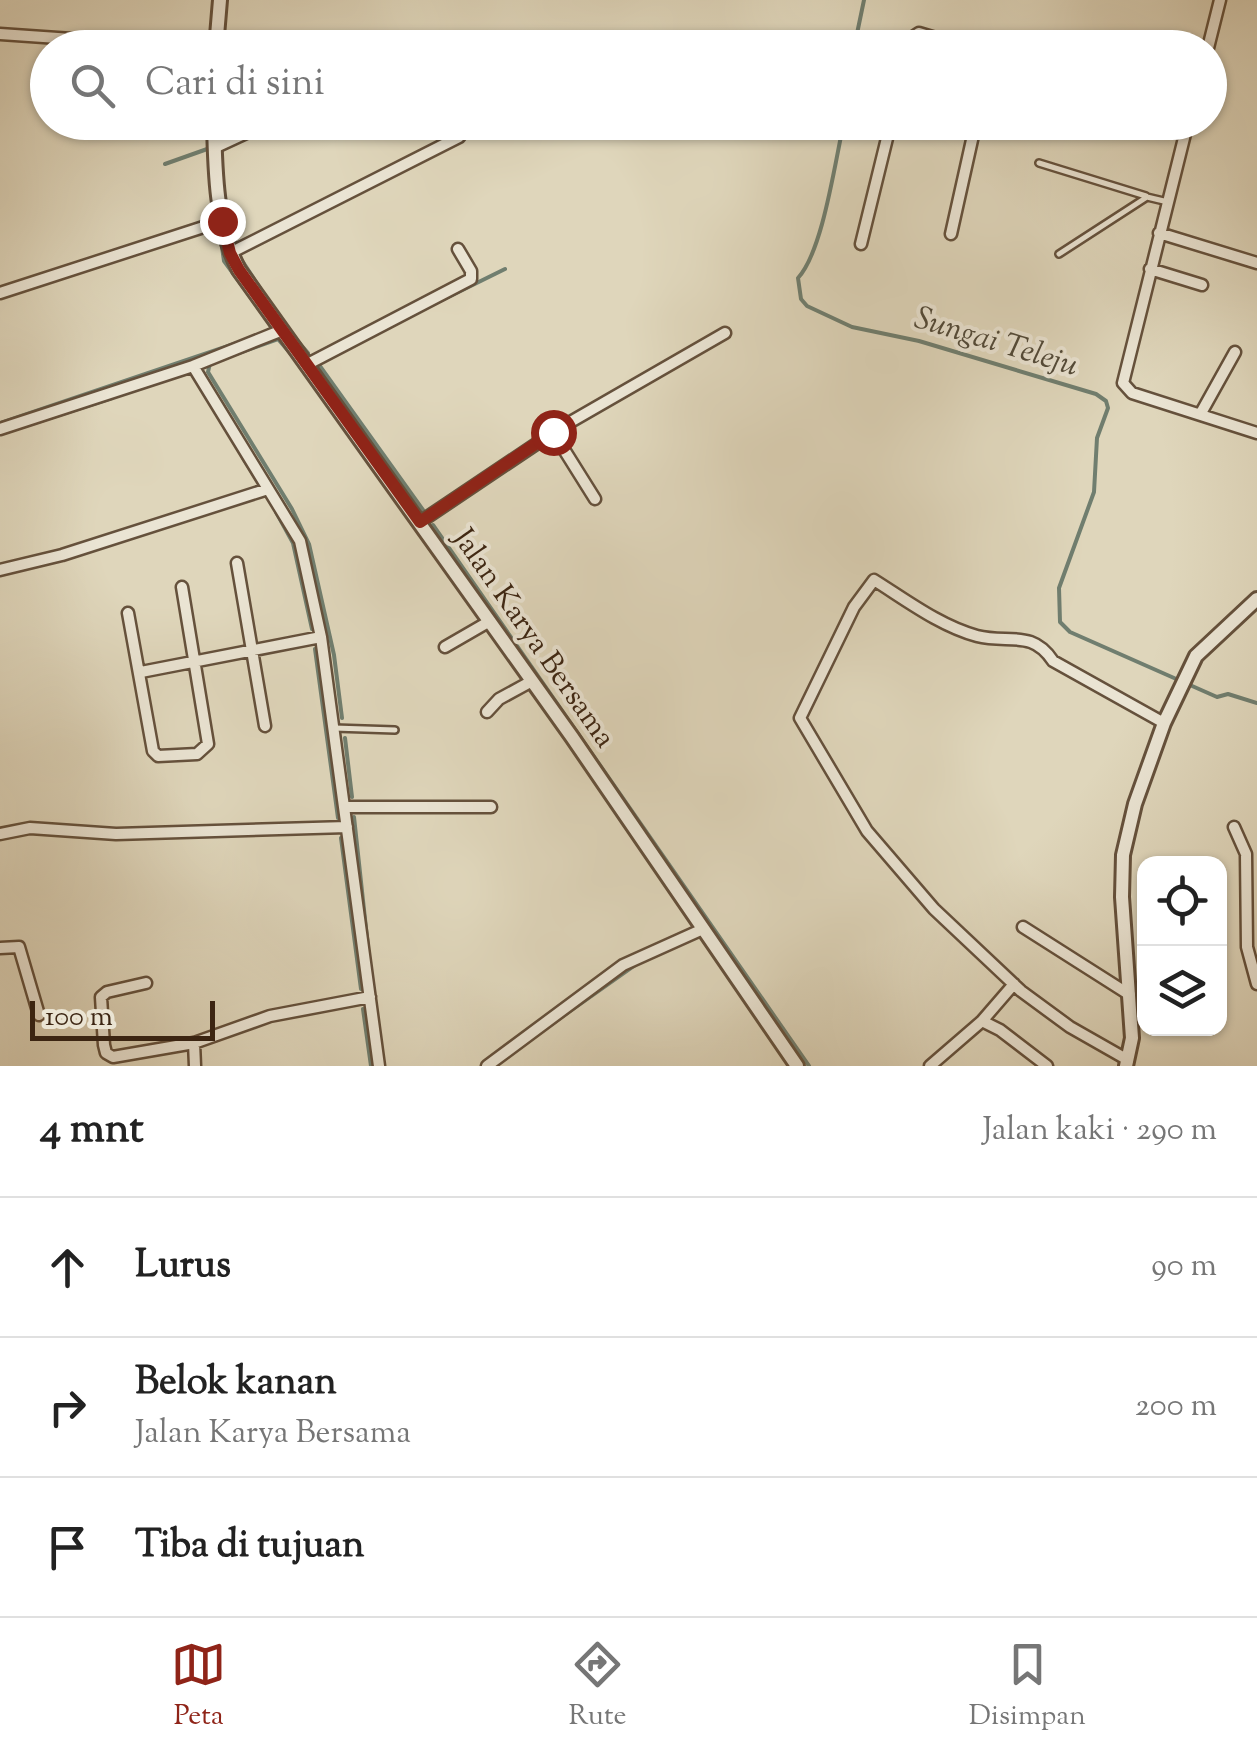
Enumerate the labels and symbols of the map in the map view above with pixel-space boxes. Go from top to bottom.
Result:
route end [200,199,246,245]
water label: Sungai Teleju [908,296,1084,390]
route start [531,410,577,456]
street label: Jalan Karya Bersama [440,519,625,757]
scale bar [30,996,215,1040]

